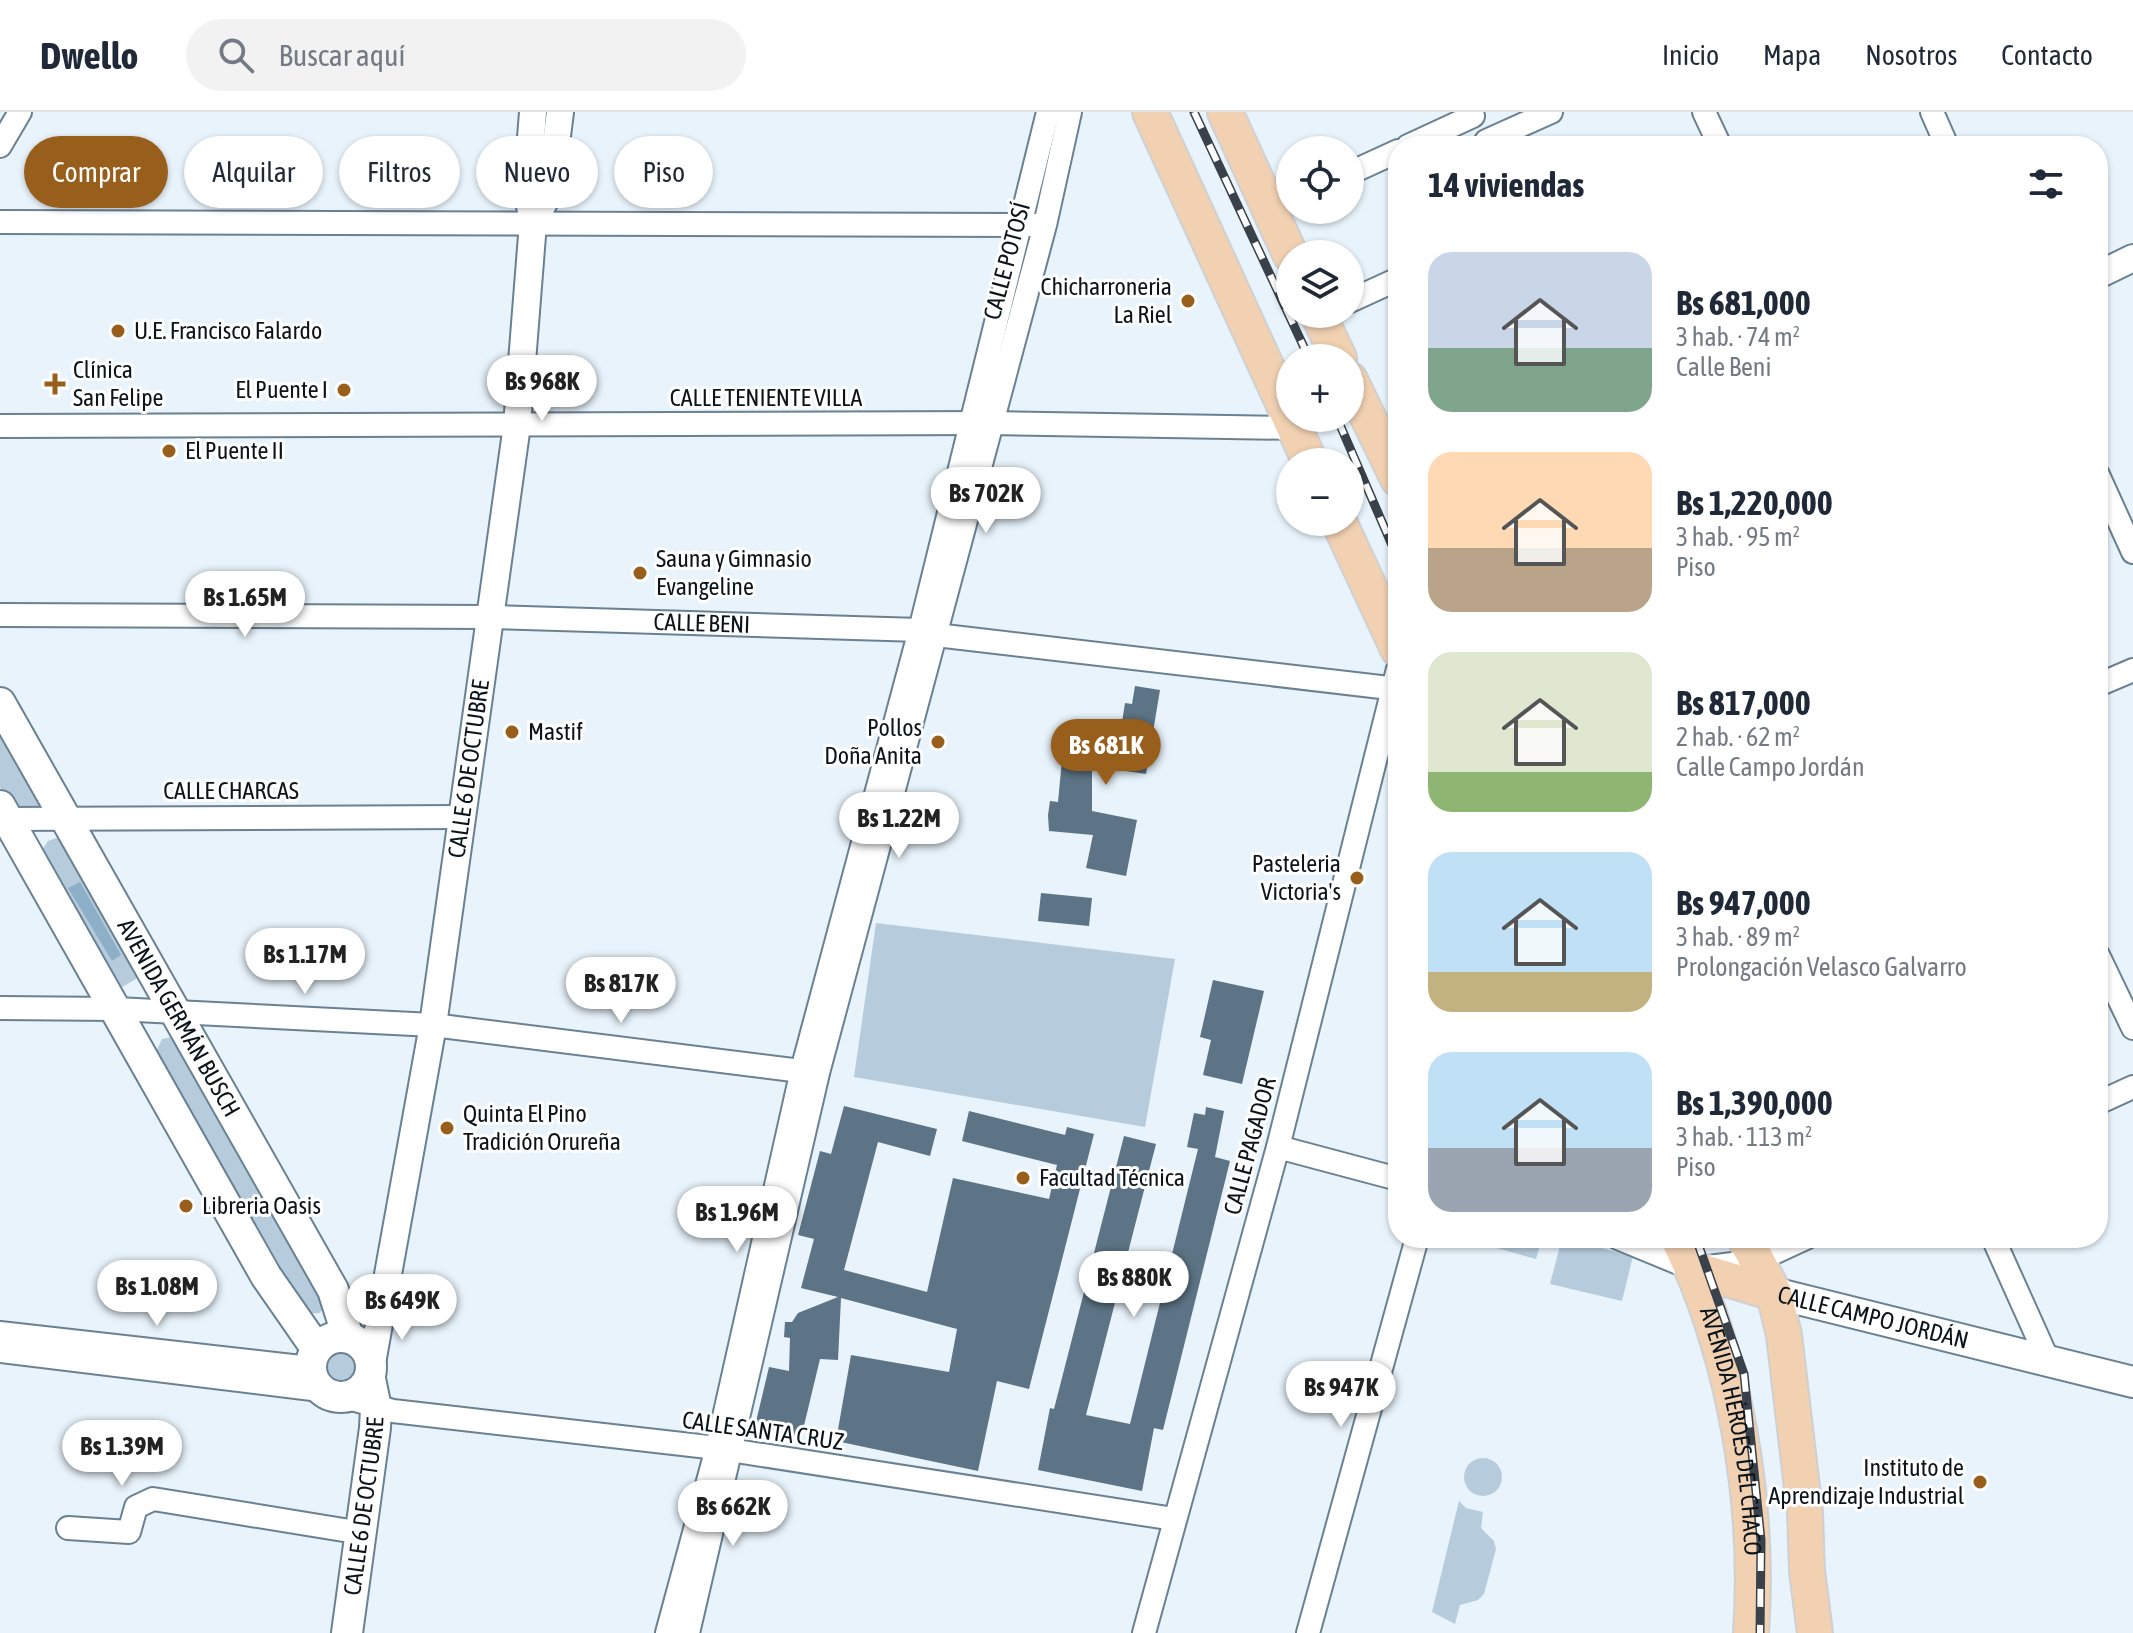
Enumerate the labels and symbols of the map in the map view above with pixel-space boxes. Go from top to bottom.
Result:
street label: CALLE POTOSÍ [978,199,1035,322]
place label: Chicharroneria La Riel [1041,273,1173,328]
marker: Chicharroneria La Riel [1179,292,1197,310]
place label: U.E. Francisco Falardo [134,317,322,344]
marker: U.E. Francisco Falardo [109,322,127,340]
pin: Bs 968K [468,355,616,423]
place label: Clínica San Felipe [73,356,163,411]
marker: Clínica San Felipe [44,373,66,395]
place label: El Puente I [235,376,328,403]
marker: El Puente I [335,381,353,399]
street label: CALLE TENIENTE VILLA [670,384,862,411]
place label: El Puente II [185,437,284,464]
marker: El Puente II [160,442,178,460]
pin: Bs 702K [912,467,1060,535]
place label: Sauna y Gimnasio Evangeline [656,545,812,600]
marker: Sauna y Gimnasio Evangeline [631,564,649,582]
pin: Bs 1.65M [162,571,328,639]
street label: CALLE BENI [653,608,751,638]
street label: CALLE 6 DE OCTUBRE [443,678,494,860]
place label: Pollos Doña Anita [824,714,922,769]
place label: Mastif [528,718,583,745]
pin: Bs 681K [1032,719,1180,787]
marker: Mastif [503,723,521,741]
marker: Pollos Doña Anita [929,733,947,751]
street label: CALLE CHARCAS [163,777,299,804]
pin: Bs 1.22M [816,792,982,860]
place label: Pasteleria Victoria's [1252,850,1341,905]
marker: Pasteleria Victoria's [1348,869,1366,887]
street label: AVENIDA GERMÁN BUSCH [112,914,246,1121]
pin: Bs 1.17M [222,928,388,996]
pin: Bs 817K [547,957,695,1025]
street label: CALLE PAGADOR [1218,1074,1281,1218]
place label: Quinta El Pino Tradición Orureña [463,1100,621,1155]
marker: Quinta El Pino Tradición Orureña [438,1119,456,1137]
place label: Facultad Técnica [1039,1164,1185,1191]
marker: Facultad Técnica [1014,1169,1032,1187]
pin: Bs 1.96M [654,1186,820,1254]
place label: Libreria Oasis [202,1192,321,1219]
marker: Libreria Oasis [177,1197,195,1215]
pin: Bs 880K [1060,1251,1208,1319]
pin: Bs 1.08M [74,1260,240,1328]
pin: Bs 649K [328,1274,476,1342]
street label: CALLE CAMPO JORDÁN [1775,1280,1971,1354]
street label: AVENIDA HÉROES DEL CHACO [1695,1303,1766,1556]
pin: Bs 947K [1267,1361,1415,1429]
street label: CALLE SANTA CRUZ [680,1406,846,1455]
street label: CALLE 6 DE OCTUBRE [338,1416,389,1597]
pin: Bs 1.39M [39,1420,205,1488]
place label: Instituto de Aprendizaje Industrial [1769,1454,1965,1509]
marker: Instituto de Aprendizaje Industrial [1971,1473,1989,1491]
pin: Bs 662K [659,1480,807,1548]

